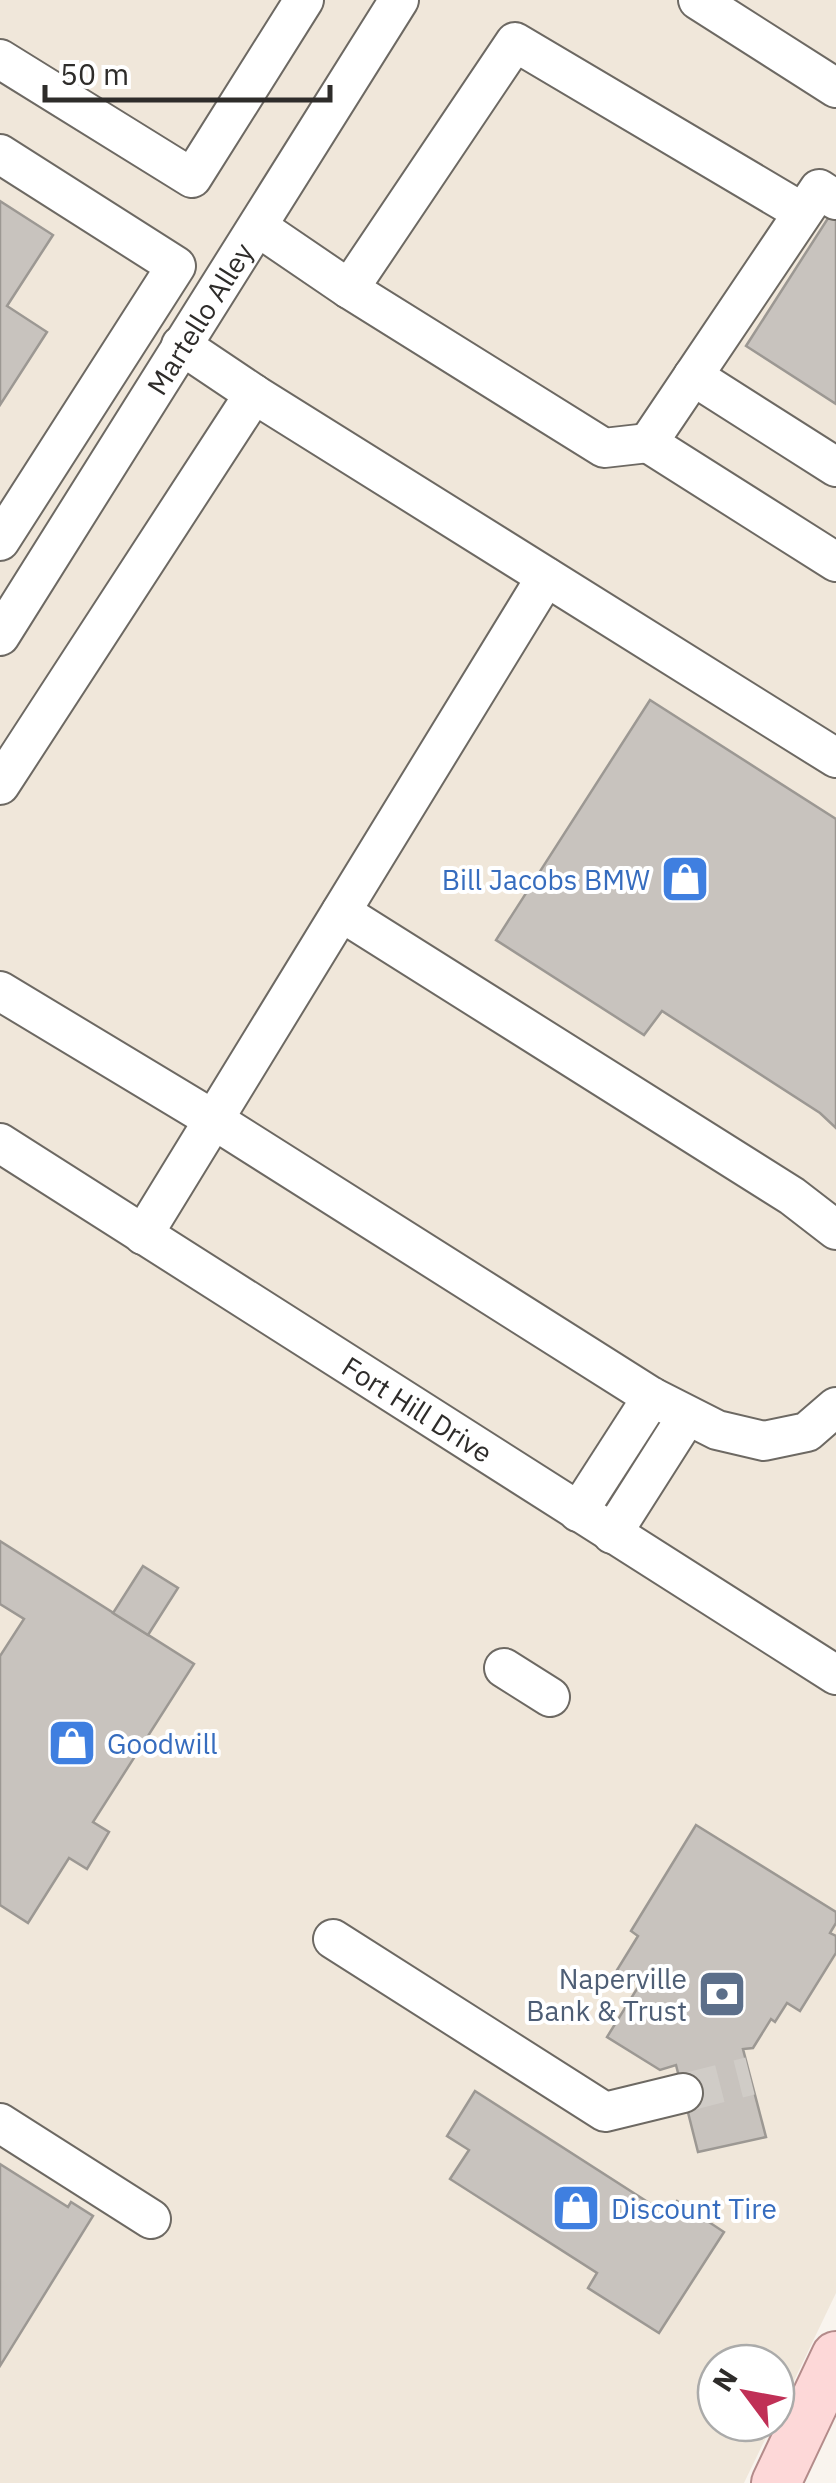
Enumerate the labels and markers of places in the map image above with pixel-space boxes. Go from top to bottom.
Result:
shop icon: Bill Jacobs BMW [659,853,711,905]
place label: Bill Jacobs BMW [442,861,650,898]
shop icon: Goodwill [46,1717,98,1769]
place label: Goodwill [107,1725,218,1762]
place label: Naperville Bank & Trust [526,1960,687,2029]
bank icon: Naperville Bank & Trust [696,1968,748,2020]
shop icon: Discount Tire [550,2182,602,2234]
place label: Discount Tire [611,2190,777,2227]

